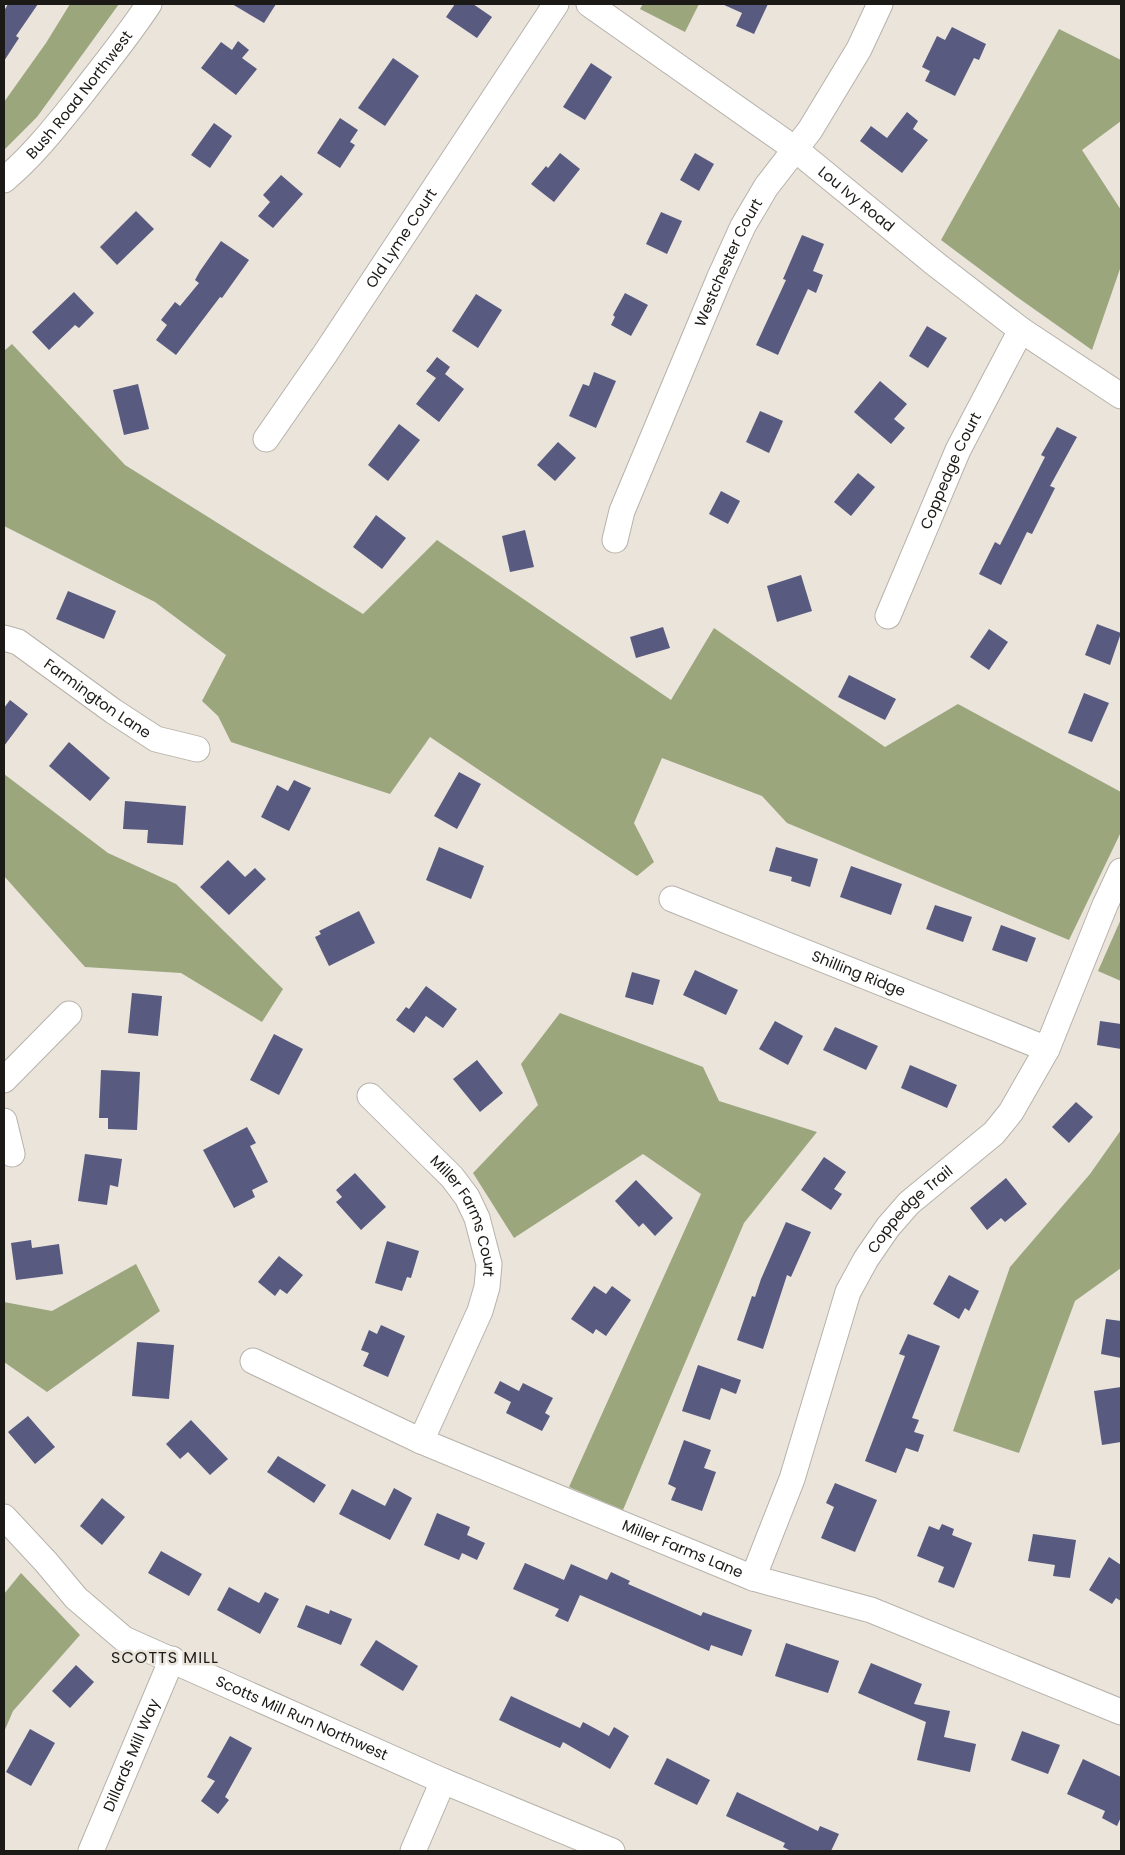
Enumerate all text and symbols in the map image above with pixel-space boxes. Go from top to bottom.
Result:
street label: Bush Road Northwest [21,26,137,163]
street label: Lou Ivy Road [814,161,899,236]
street label: Old Lyme Court [360,184,441,292]
street label: Westchester Court [689,194,767,330]
street label: Coppedge Court [915,409,986,532]
street label: Farmington Lane [40,653,155,743]
street label: Shilling Ridge [809,945,909,1001]
street label: Miller Farms Court [426,1150,500,1278]
street label: Coppedge Trail [862,1160,957,1257]
street label: Miller Farms Lane [619,1514,746,1583]
district label: SCOTTS MILL [111,1646,219,1669]
street label: Scotts Mill Run Northwest [212,1670,391,1765]
street label: Dillards Mill Way [98,1695,164,1815]

